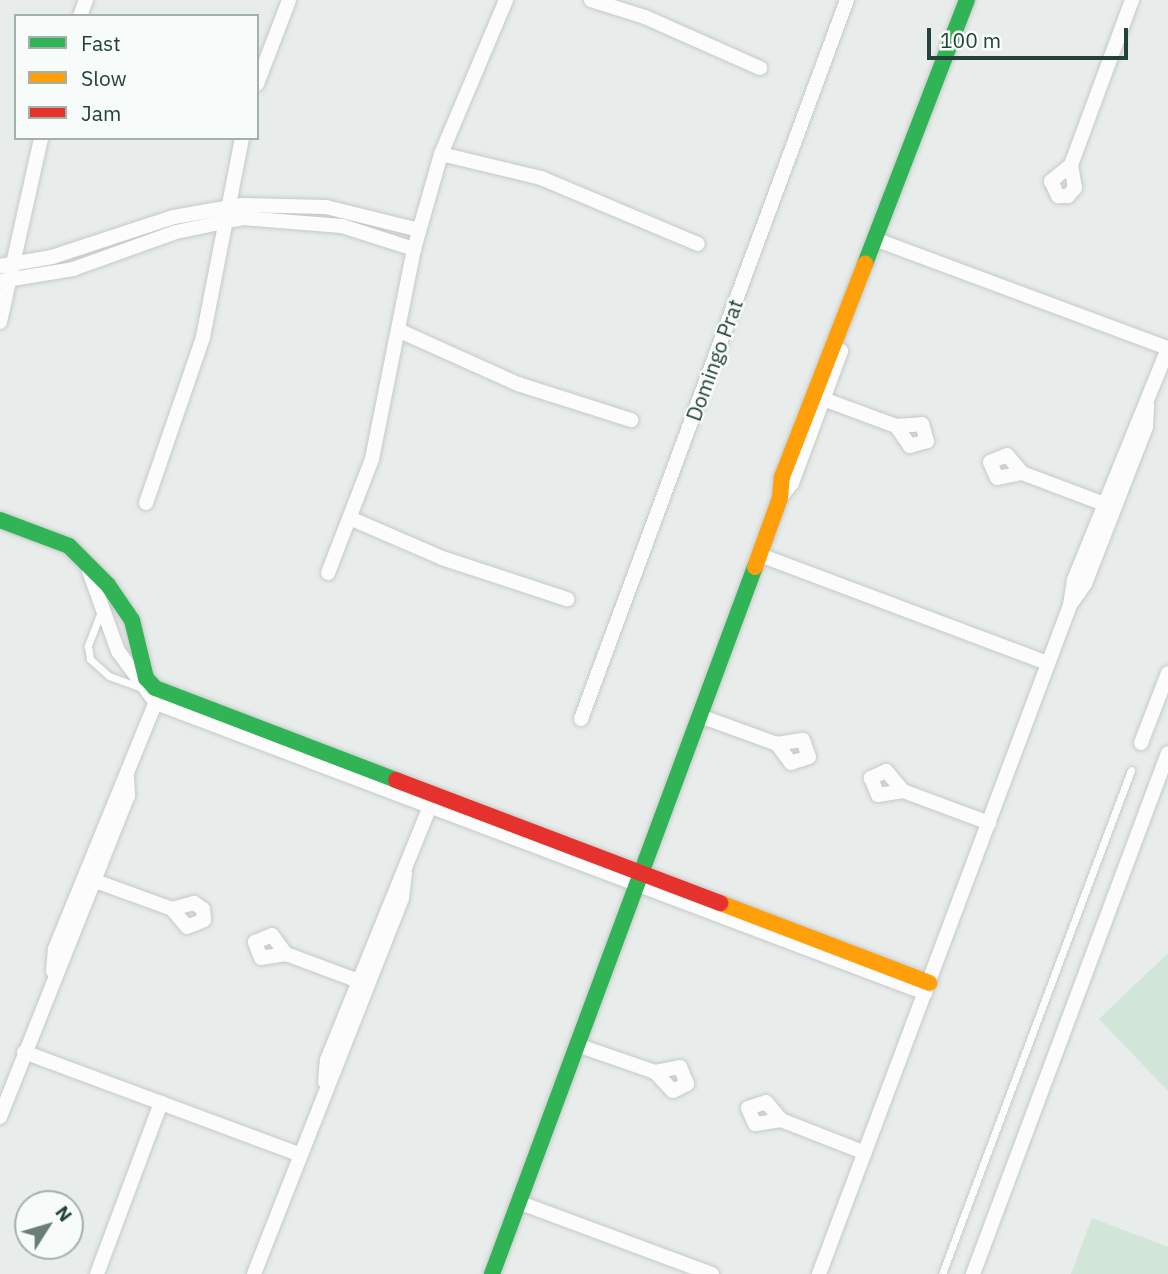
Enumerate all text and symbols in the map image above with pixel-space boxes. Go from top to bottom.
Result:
legend [14,14,259,140]
scale bar [930,14,1131,58]
text: 100 m [940,26,1001,54]
text: Fast [81,29,121,57]
text: Slow [81,64,127,92]
text: Jam [81,99,121,127]
street label: Domingo Prat [680,296,748,424]
north arrow [14,1190,84,1260]
text: N [50,1201,78,1226]

